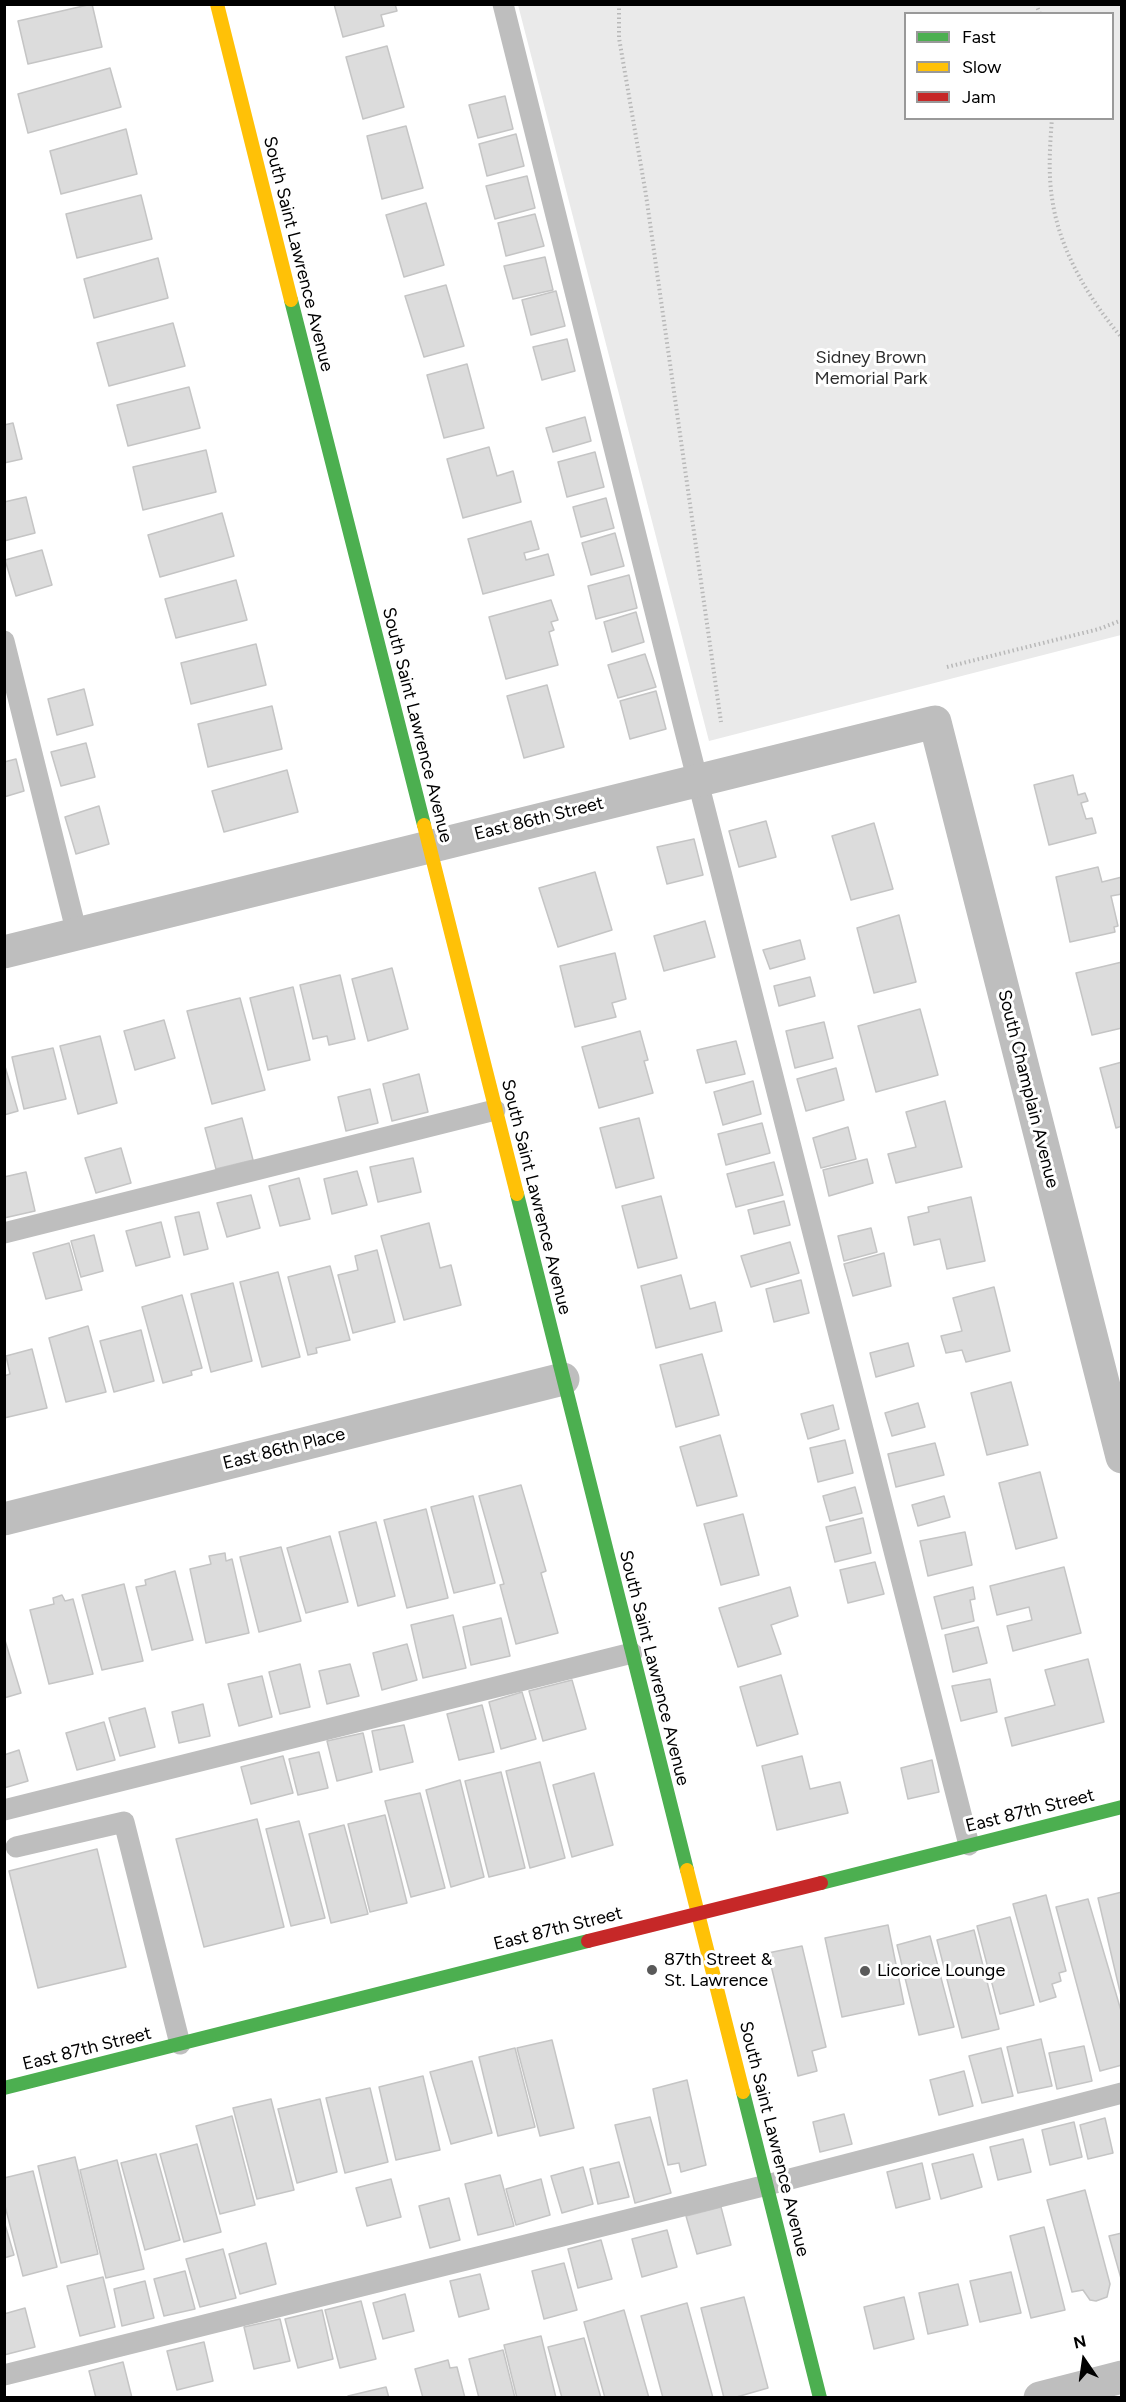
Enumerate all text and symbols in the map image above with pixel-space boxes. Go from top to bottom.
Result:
legend [904,12,1114,120]
text: Fast [962,26,996,48]
text: Slow [962,56,1001,78]
text: Jam [962,86,996,108]
street label: South Saint Lawrence Avenue [258,134,338,374]
park label: Sidney Brown Memorial Park [815,347,927,389]
street label: South Saint Lawrence Avenue [377,605,457,845]
street label: East 86th Street [472,793,606,845]
street label: South Champlain Avenue [993,988,1063,1190]
street label: South Saint Lawrence Avenue [496,1077,576,1317]
street label: East 86th Place [221,1423,347,1475]
street label: South Saint Lawrence Avenue [614,1548,694,1788]
street label: East 87th Street [963,1785,1097,1837]
street label: East 87th Street [491,1903,625,1955]
place label: 87th Street & St. Lawrence [664,1949,772,1992]
place label: Licorice Lounge [877,1960,1005,1982]
marker: 87th Street & St. Lawrence [645,1963,659,1977]
marker: Licorice Lounge [858,1964,872,1978]
street label: South Saint Lawrence Avenue [734,2019,814,2259]
street label: East 87th Street [20,2023,154,2075]
north arrow [1054,2330,1114,2390]
text: N [1072,2331,1088,2353]

